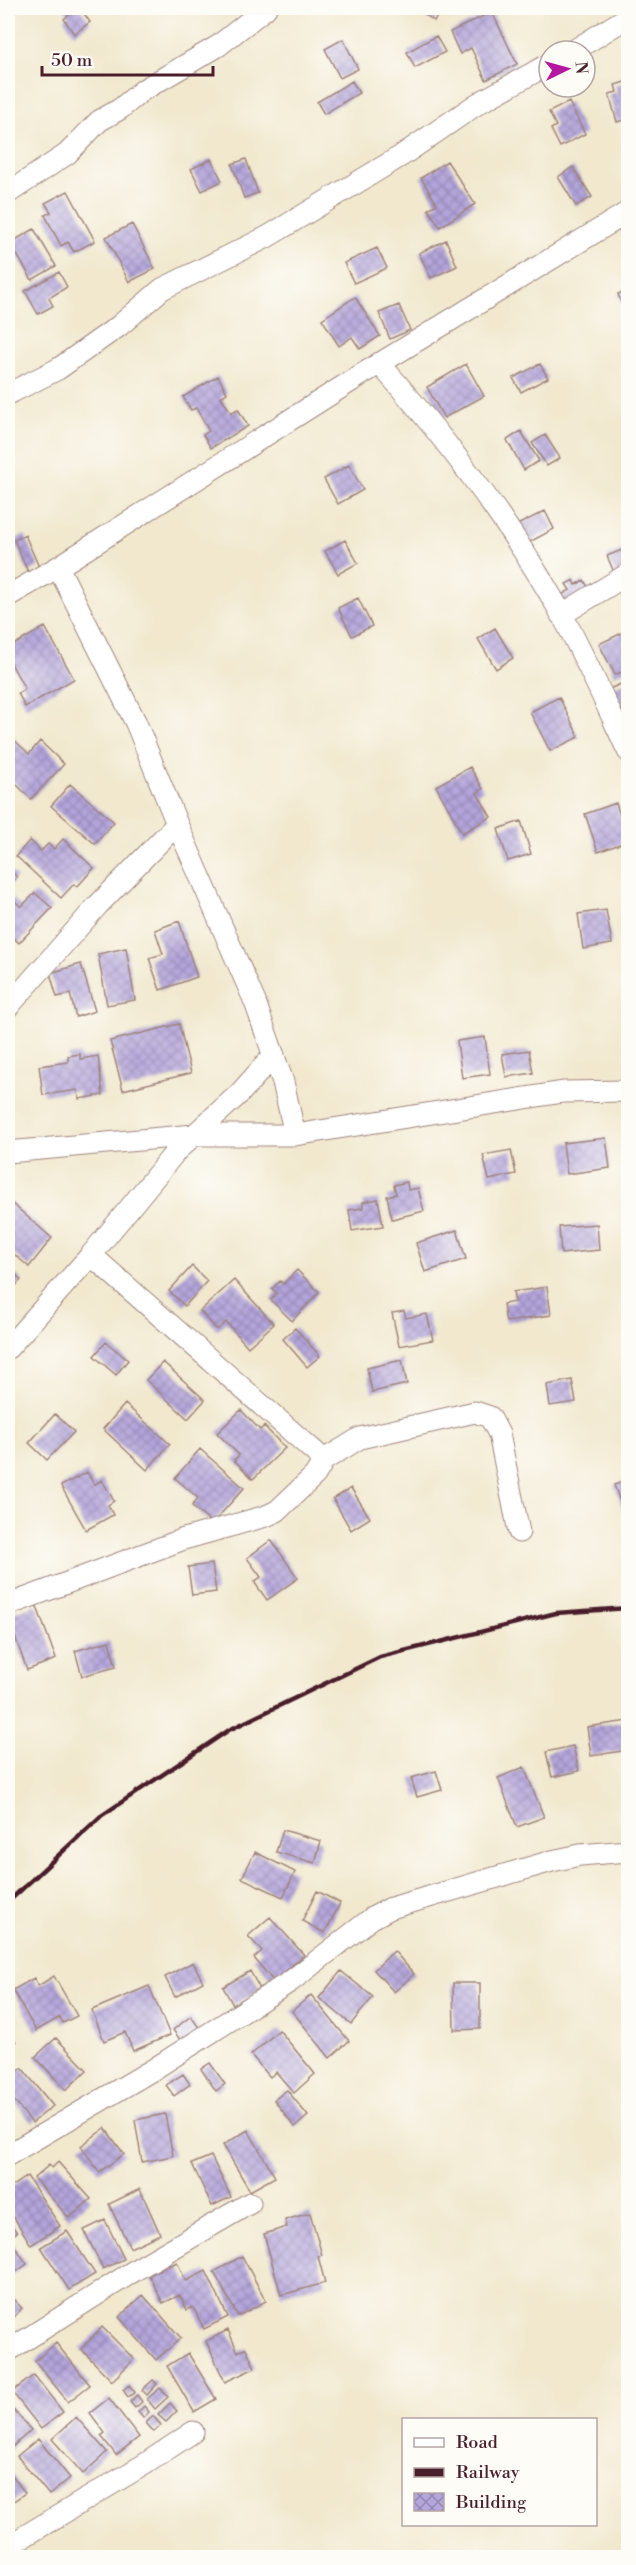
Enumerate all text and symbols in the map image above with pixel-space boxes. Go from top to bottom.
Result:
scale bar [42,39,213,77]
north arrow [537,39,597,99]
text: 50 m [51,49,93,72]
text: N [570,61,591,75]
legend [402,2418,597,2526]
text: Road [456,2431,499,2454]
text: Railway [456,2461,520,2484]
text: Building [455,2491,527,2514]

